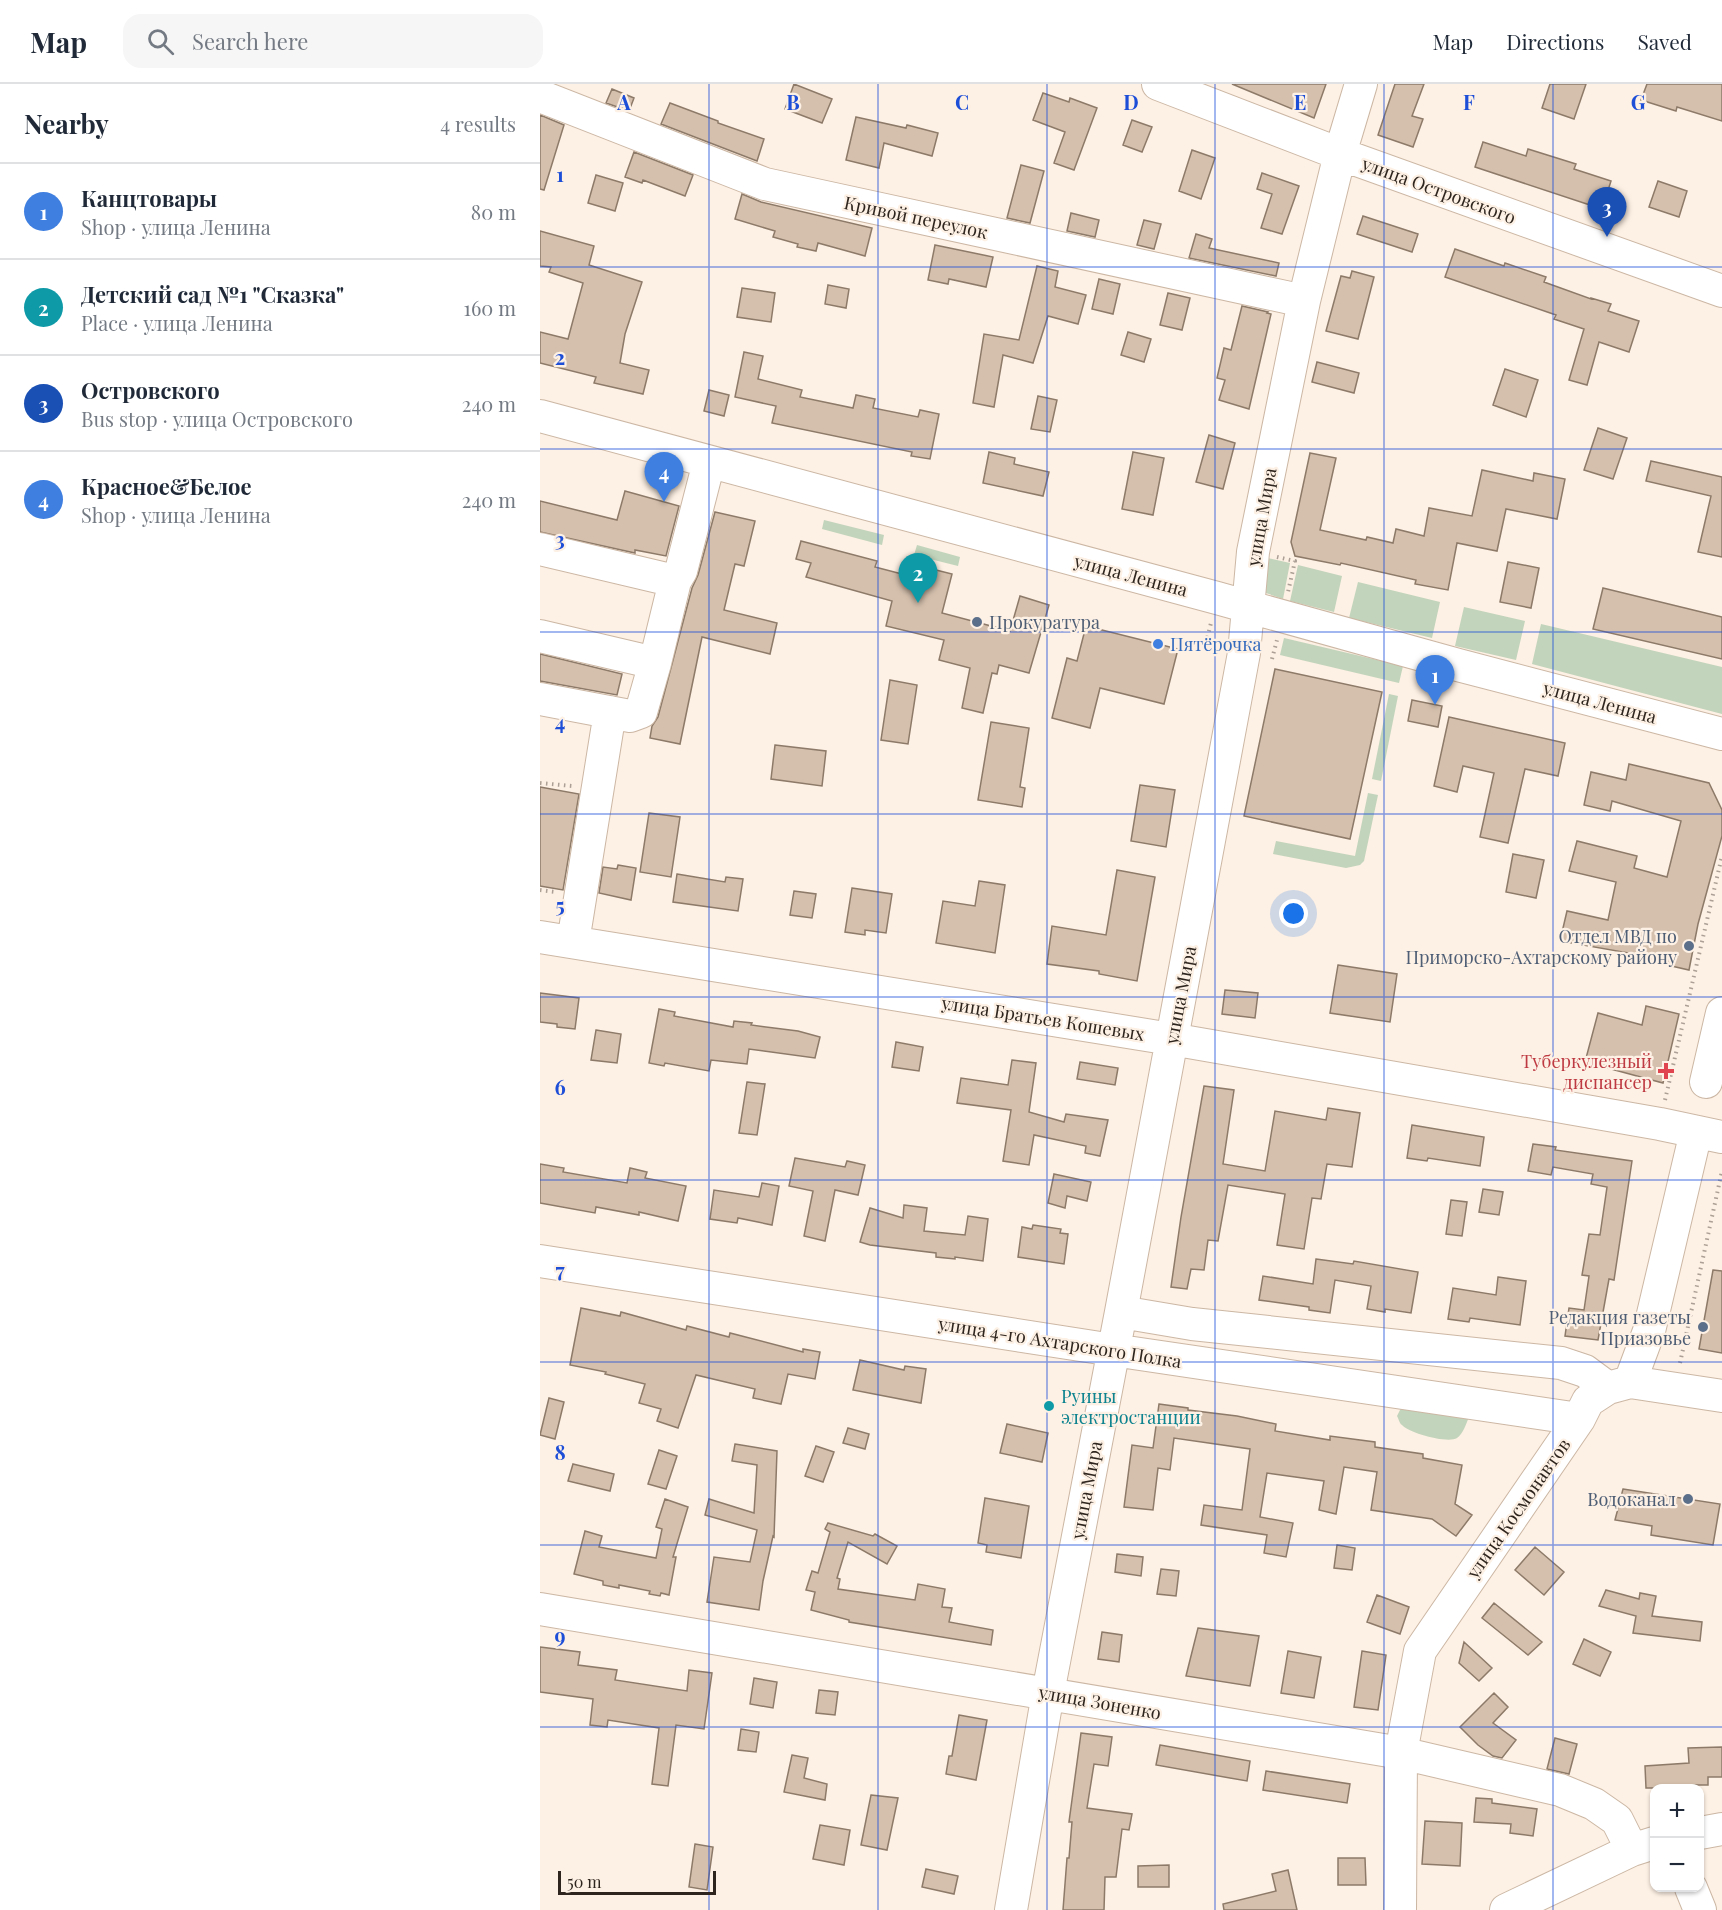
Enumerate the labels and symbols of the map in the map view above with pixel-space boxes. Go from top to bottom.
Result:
text: A [616,88,631,115]
text: B [786,88,800,115]
text: C [955,88,969,115]
text: D [1123,88,1139,115]
text: E [1294,88,1306,115]
text: F [1463,88,1475,115]
text: G [1631,88,1646,115]
street label: улица Островского [1358,151,1519,229]
text: 1 [556,160,564,187]
pin: 3 [1588,188,1626,237]
street label: Кривой переулок [842,190,990,244]
text: 2 [555,343,565,370]
pin: 4 [644,452,684,502]
street label: улица Мира [1240,466,1281,569]
text: 3 [555,525,565,552]
street label: улица Ленина [1071,548,1190,602]
pin: 2 [898,554,938,603]
place label: Прокуратура [989,610,1100,634]
marker: Прокуратура [970,615,984,629]
place label: Пятёрочка [1170,632,1261,656]
marker: Пятёрочка [1151,637,1165,651]
pin: 1 [1416,656,1454,705]
street label: улица Ленина [1540,675,1659,729]
text: 4 [555,708,565,735]
text: 5 [555,891,565,918]
your location [1279,899,1308,928]
place label: Отдел МВД по Приморско-Ахтарскому району [1405,924,1677,969]
marker: Отдел МВД по Приморско-Ахтарскому району [1682,939,1696,953]
street label: улица Мира [1159,944,1201,1047]
street label: улица Братьев Кошевых [939,990,1147,1046]
place label: Туберкулезный диспансер [1521,1049,1652,1094]
marker: Туберкулезный диспансер [1657,1062,1675,1080]
text: 6 [554,1073,566,1100]
text: 7 [555,1256,565,1283]
place label: Редакция газеты Приазовье [1549,1305,1691,1350]
street label: улица 4-го Ахтарского Полка [936,1311,1183,1373]
marker: Редакция газеты Приазовье [1696,1320,1710,1334]
place label: Руины электростанции [1061,1384,1201,1429]
marker: Руины электростанции [1042,1399,1056,1413]
street label: улица Космонавтов [1460,1433,1575,1584]
text: 8 [554,1438,566,1465]
street label: улица Мира [1065,1439,1107,1542]
place label: Водоканал [1587,1487,1676,1511]
marker: Водоканал [1681,1492,1695,1506]
text: 9 [554,1621,566,1648]
street label: улица Зоненко [1036,1679,1163,1725]
scale bar [558,1868,716,1896]

